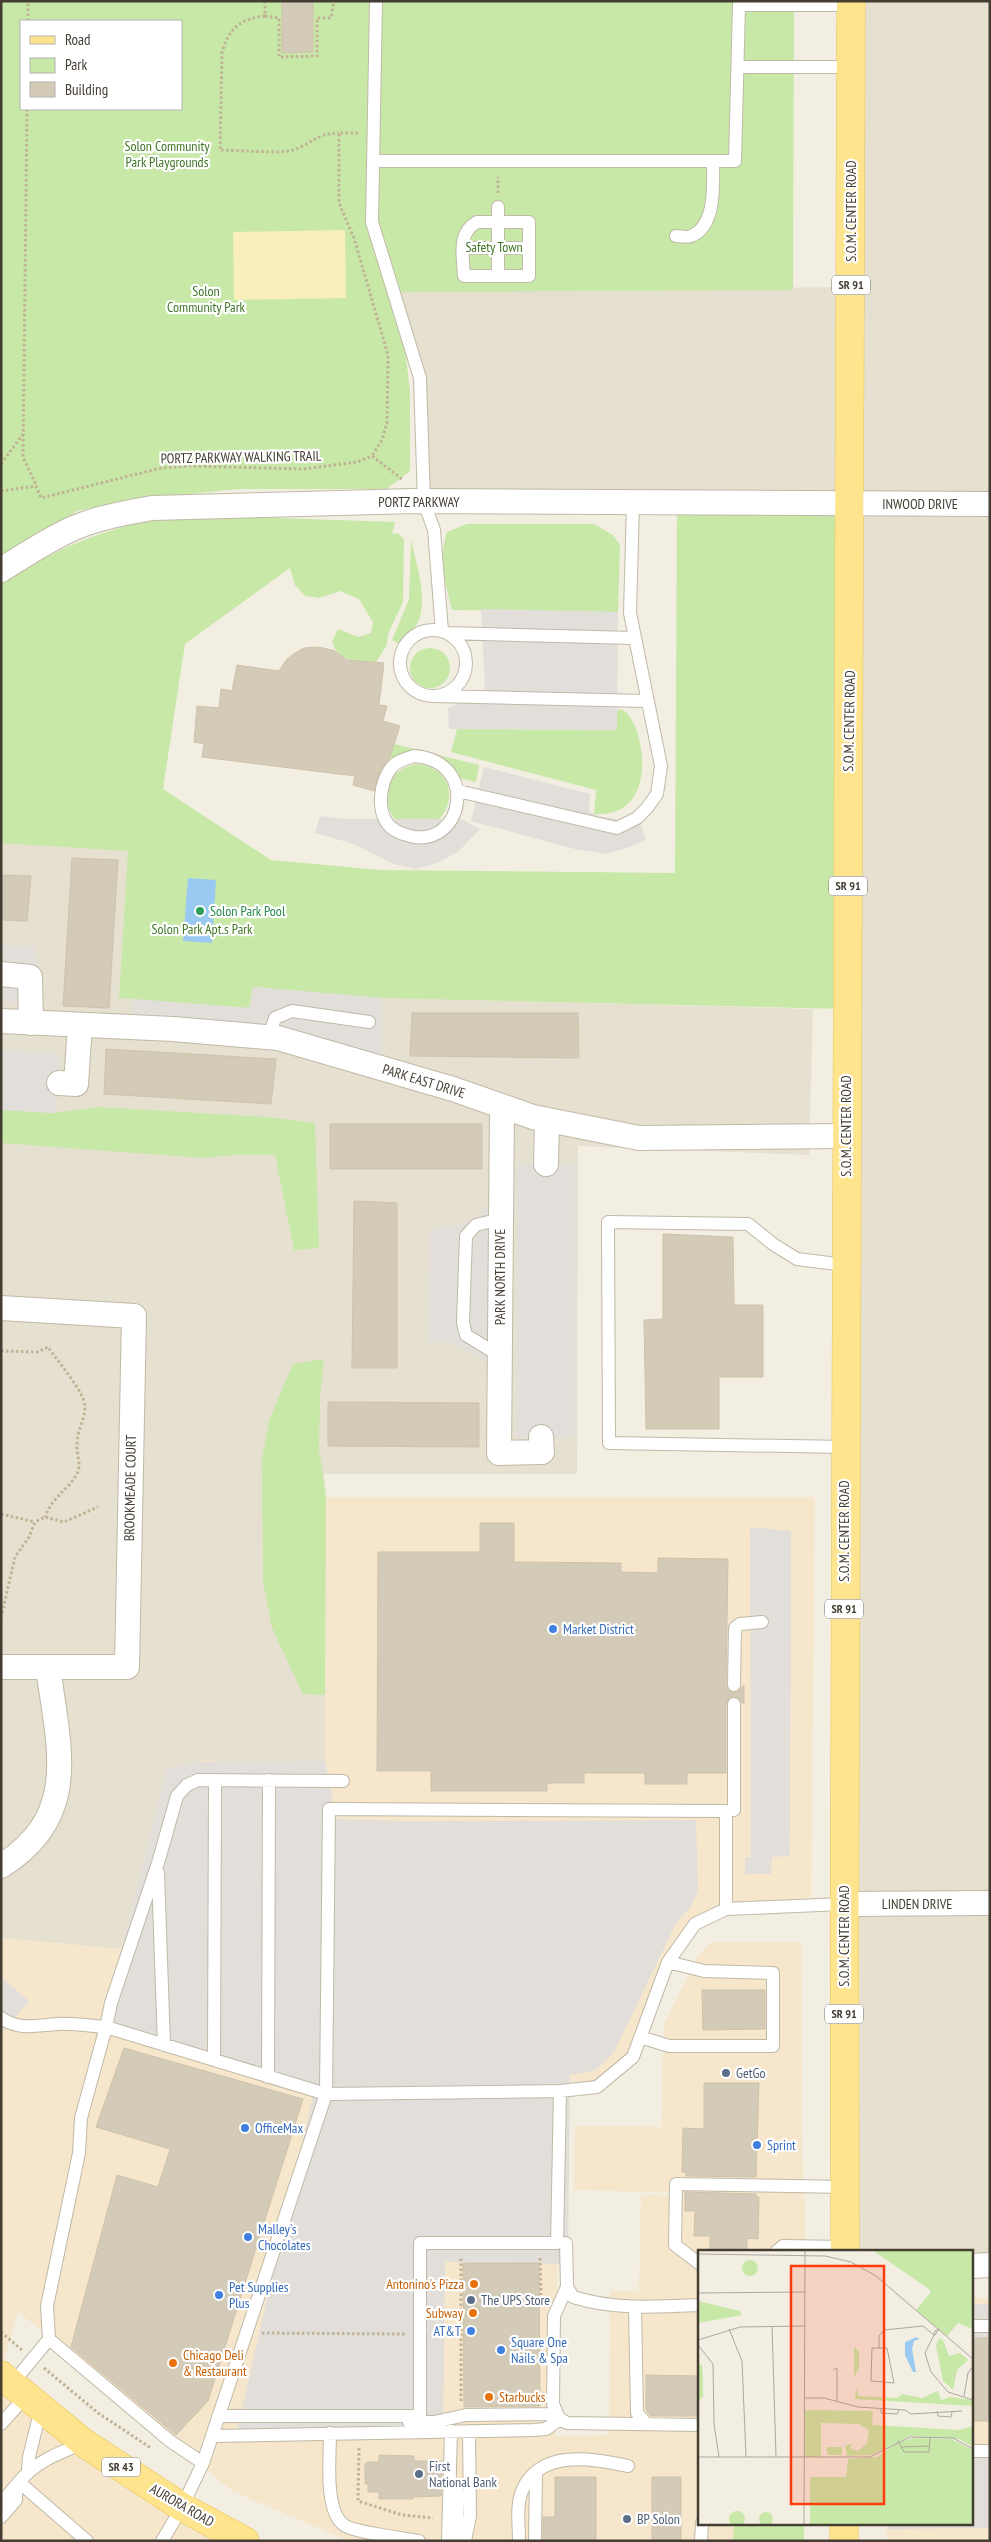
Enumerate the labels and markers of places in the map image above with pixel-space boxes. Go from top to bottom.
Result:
place label: Solon Park Pool [210,902,286,920]
marker: Solon Park Pool [194,905,206,917]
place label: Market District [563,1620,634,1638]
marker: Market District [547,1623,559,1635]
place label: GetGo [736,2064,765,2082]
marker: GetGo [720,2067,732,2079]
place label: OfficeMax [255,2119,303,2137]
marker: OfficeMax [239,2122,251,2134]
place label: Sprint [767,2136,796,2154]
marker: Sprint [751,2139,763,2151]
place label: Malley's Chocolates [258,2220,311,2254]
marker: Malley's Chocolates [242,2231,254,2243]
place label: Antonino's Pizza [386,2275,464,2293]
place label: Pet Supplies Plus [229,2278,289,2312]
marker: Antonino's Pizza [468,2278,480,2290]
marker: Pet Supplies Plus [213,2289,225,2301]
place label: The UPS Store [481,2291,550,2309]
marker: The UPS Store [465,2294,477,2306]
place label: Subway [426,2304,464,2322]
marker: Subway [467,2307,479,2319]
place label: AT&T [433,2322,462,2340]
marker: AT&T [465,2325,477,2337]
place label: Square One Nails & Spa [511,2333,568,2367]
marker: Square One Nails & Spa [495,2344,507,2356]
place label: Chicago Deli & Restaurant [183,2346,247,2380]
marker: Chicago Deli & Restaurant [167,2357,179,2369]
place label: Starbucks [499,2388,546,2406]
marker: Starbucks [483,2391,495,2403]
place label: First National Bank [429,2457,497,2491]
marker: First National Bank [413,2468,425,2480]
place label: BP Solon [637,2510,680,2528]
marker: BP Solon [621,2513,633,2525]

